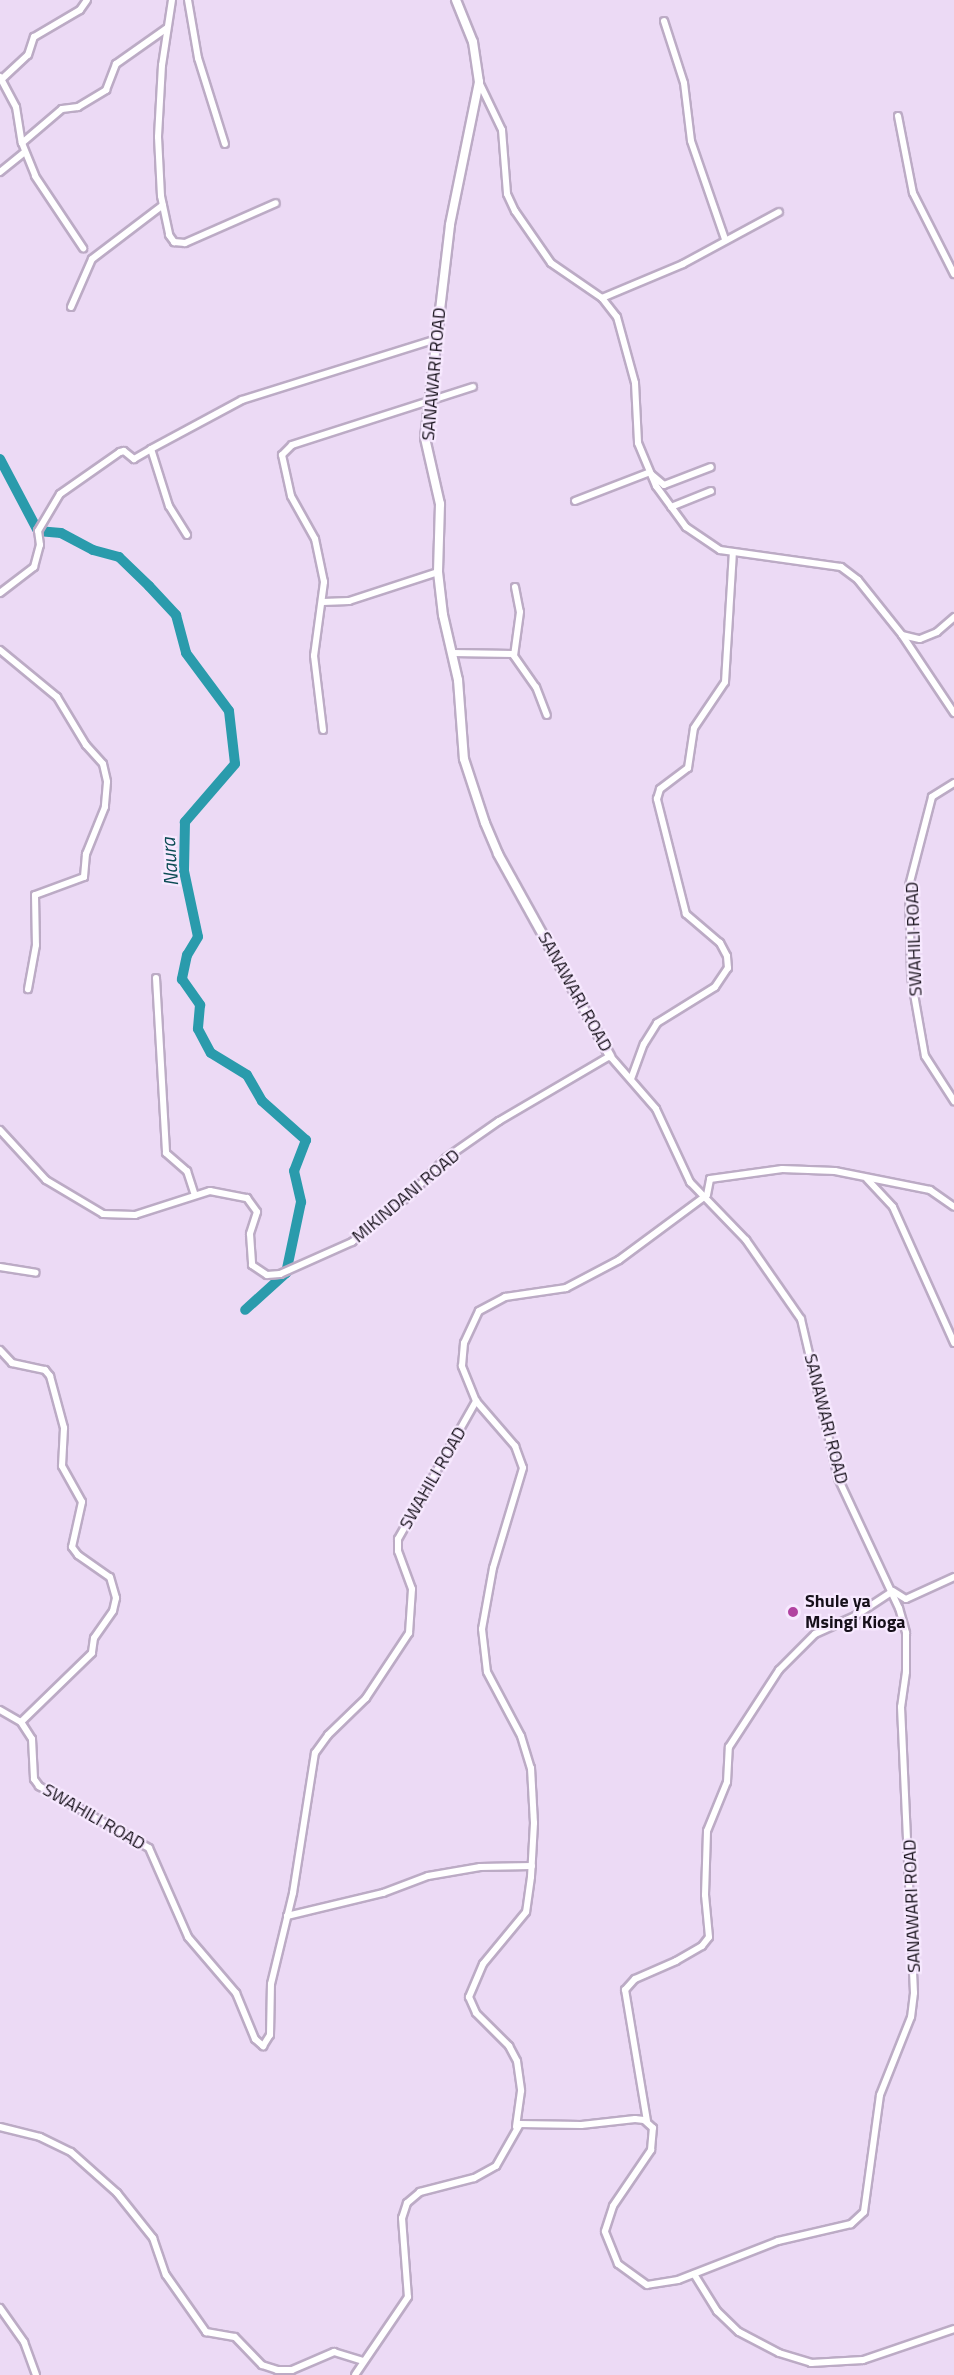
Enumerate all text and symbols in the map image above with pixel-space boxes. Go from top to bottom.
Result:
street label: SANAWARI ROAD [417,306,451,442]
water label: Naura [155,837,183,887]
street label: SWAHILI ROAD [901,881,927,997]
street label: SANAWARI ROAD [533,928,617,1056]
street label: MIKINDANI ROAD [348,1145,464,1247]
street label: SANAWARI ROAD [799,1352,853,1486]
street label: SWAHILI ROAD [395,1423,471,1533]
place label: Shule ya Msingi Kioga [805,1591,905,1634]
marker: Shule ya Msingi Kioga [786,1605,800,1619]
street label: SWAHILI ROAD [39,1779,149,1855]
street label: SANAWARI ROAD [899,1839,925,1973]

